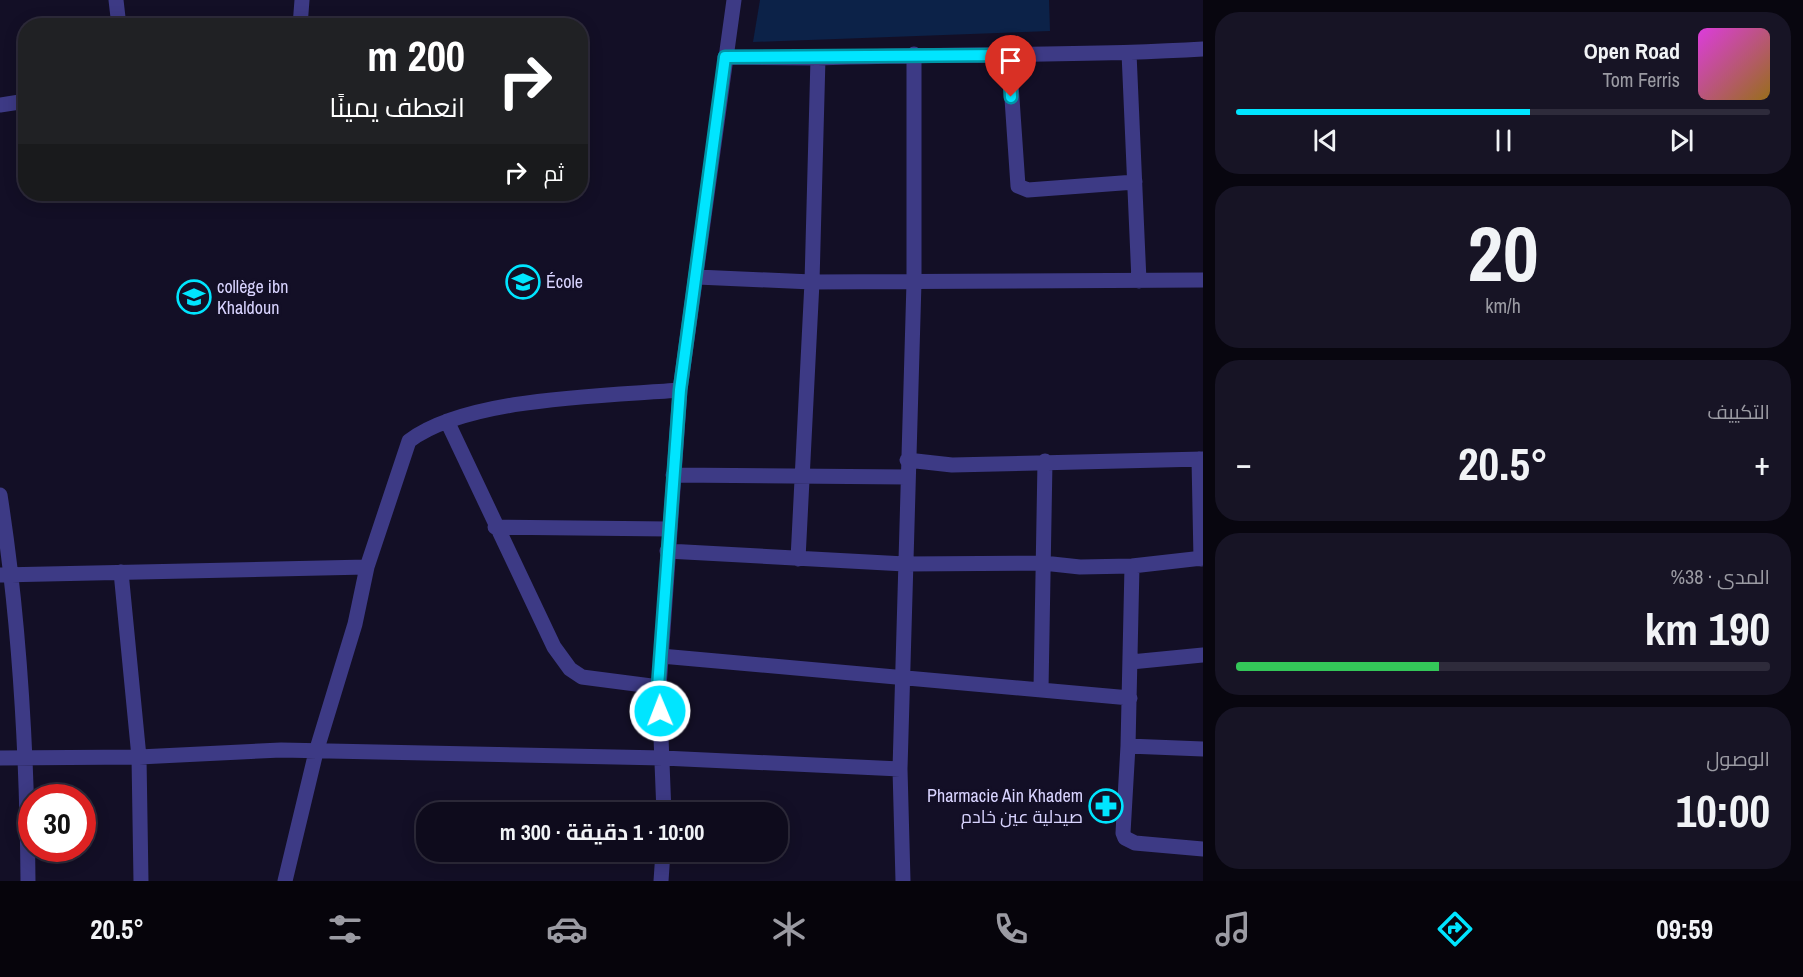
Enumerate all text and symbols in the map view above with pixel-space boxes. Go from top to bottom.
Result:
text: 200 m [367,28,465,84]
pin [985,35,1036,97]
text: Open Road [1584,36,1680,66]
icon: right [486,42,564,120]
icon: arrive [994,44,1027,77]
text: Tom Ferris [1602,66,1680,93]
text: انعطف يمينًا [329,89,465,125]
icon: previous [1309,124,1342,157]
icon: pause [1487,124,1520,157]
icon: next [1665,124,1698,157]
icon: right [499,156,532,189]
text: ثم [544,158,564,188]
text: 20 [1467,200,1539,305]
school or university icon: École [505,264,541,300]
place label: École [546,269,583,294]
place label: collège ibn Khaldoun [217,274,288,320]
school or university icon: collège ibn Khaldoun [176,279,212,315]
text: km/h [1485,292,1521,319]
text: التكييف [1707,398,1770,425]
text: 20.5° [1458,433,1548,494]
text: − [1236,441,1252,485]
text: + [1754,441,1770,485]
text: المدى · 38% [1670,563,1770,590]
text: 190 km [1645,598,1770,659]
position arrow [628,679,692,743]
text: الوصول [1706,745,1770,772]
text: 10:00 [1676,780,1770,841]
place label: Pharmacie Ain Khadem صيدلية عين خادم [927,783,1083,829]
speed limit sign: 30 [18,784,96,862]
pharmacy icon: Pharmacie Ain Khadem صيدلية عين خادم [1088,788,1124,824]
text: 10:00 · 1 دقيقة · 300 m [500,817,704,847]
icon: filters [324,908,366,950]
icon: car [546,908,588,950]
icon: climate [768,908,810,950]
icon: phone [990,908,1032,950]
icon: music [1212,908,1254,950]
icon: directions [1434,908,1476,950]
text: 20.5° [90,911,144,947]
text: 09:59 [1656,911,1713,947]

